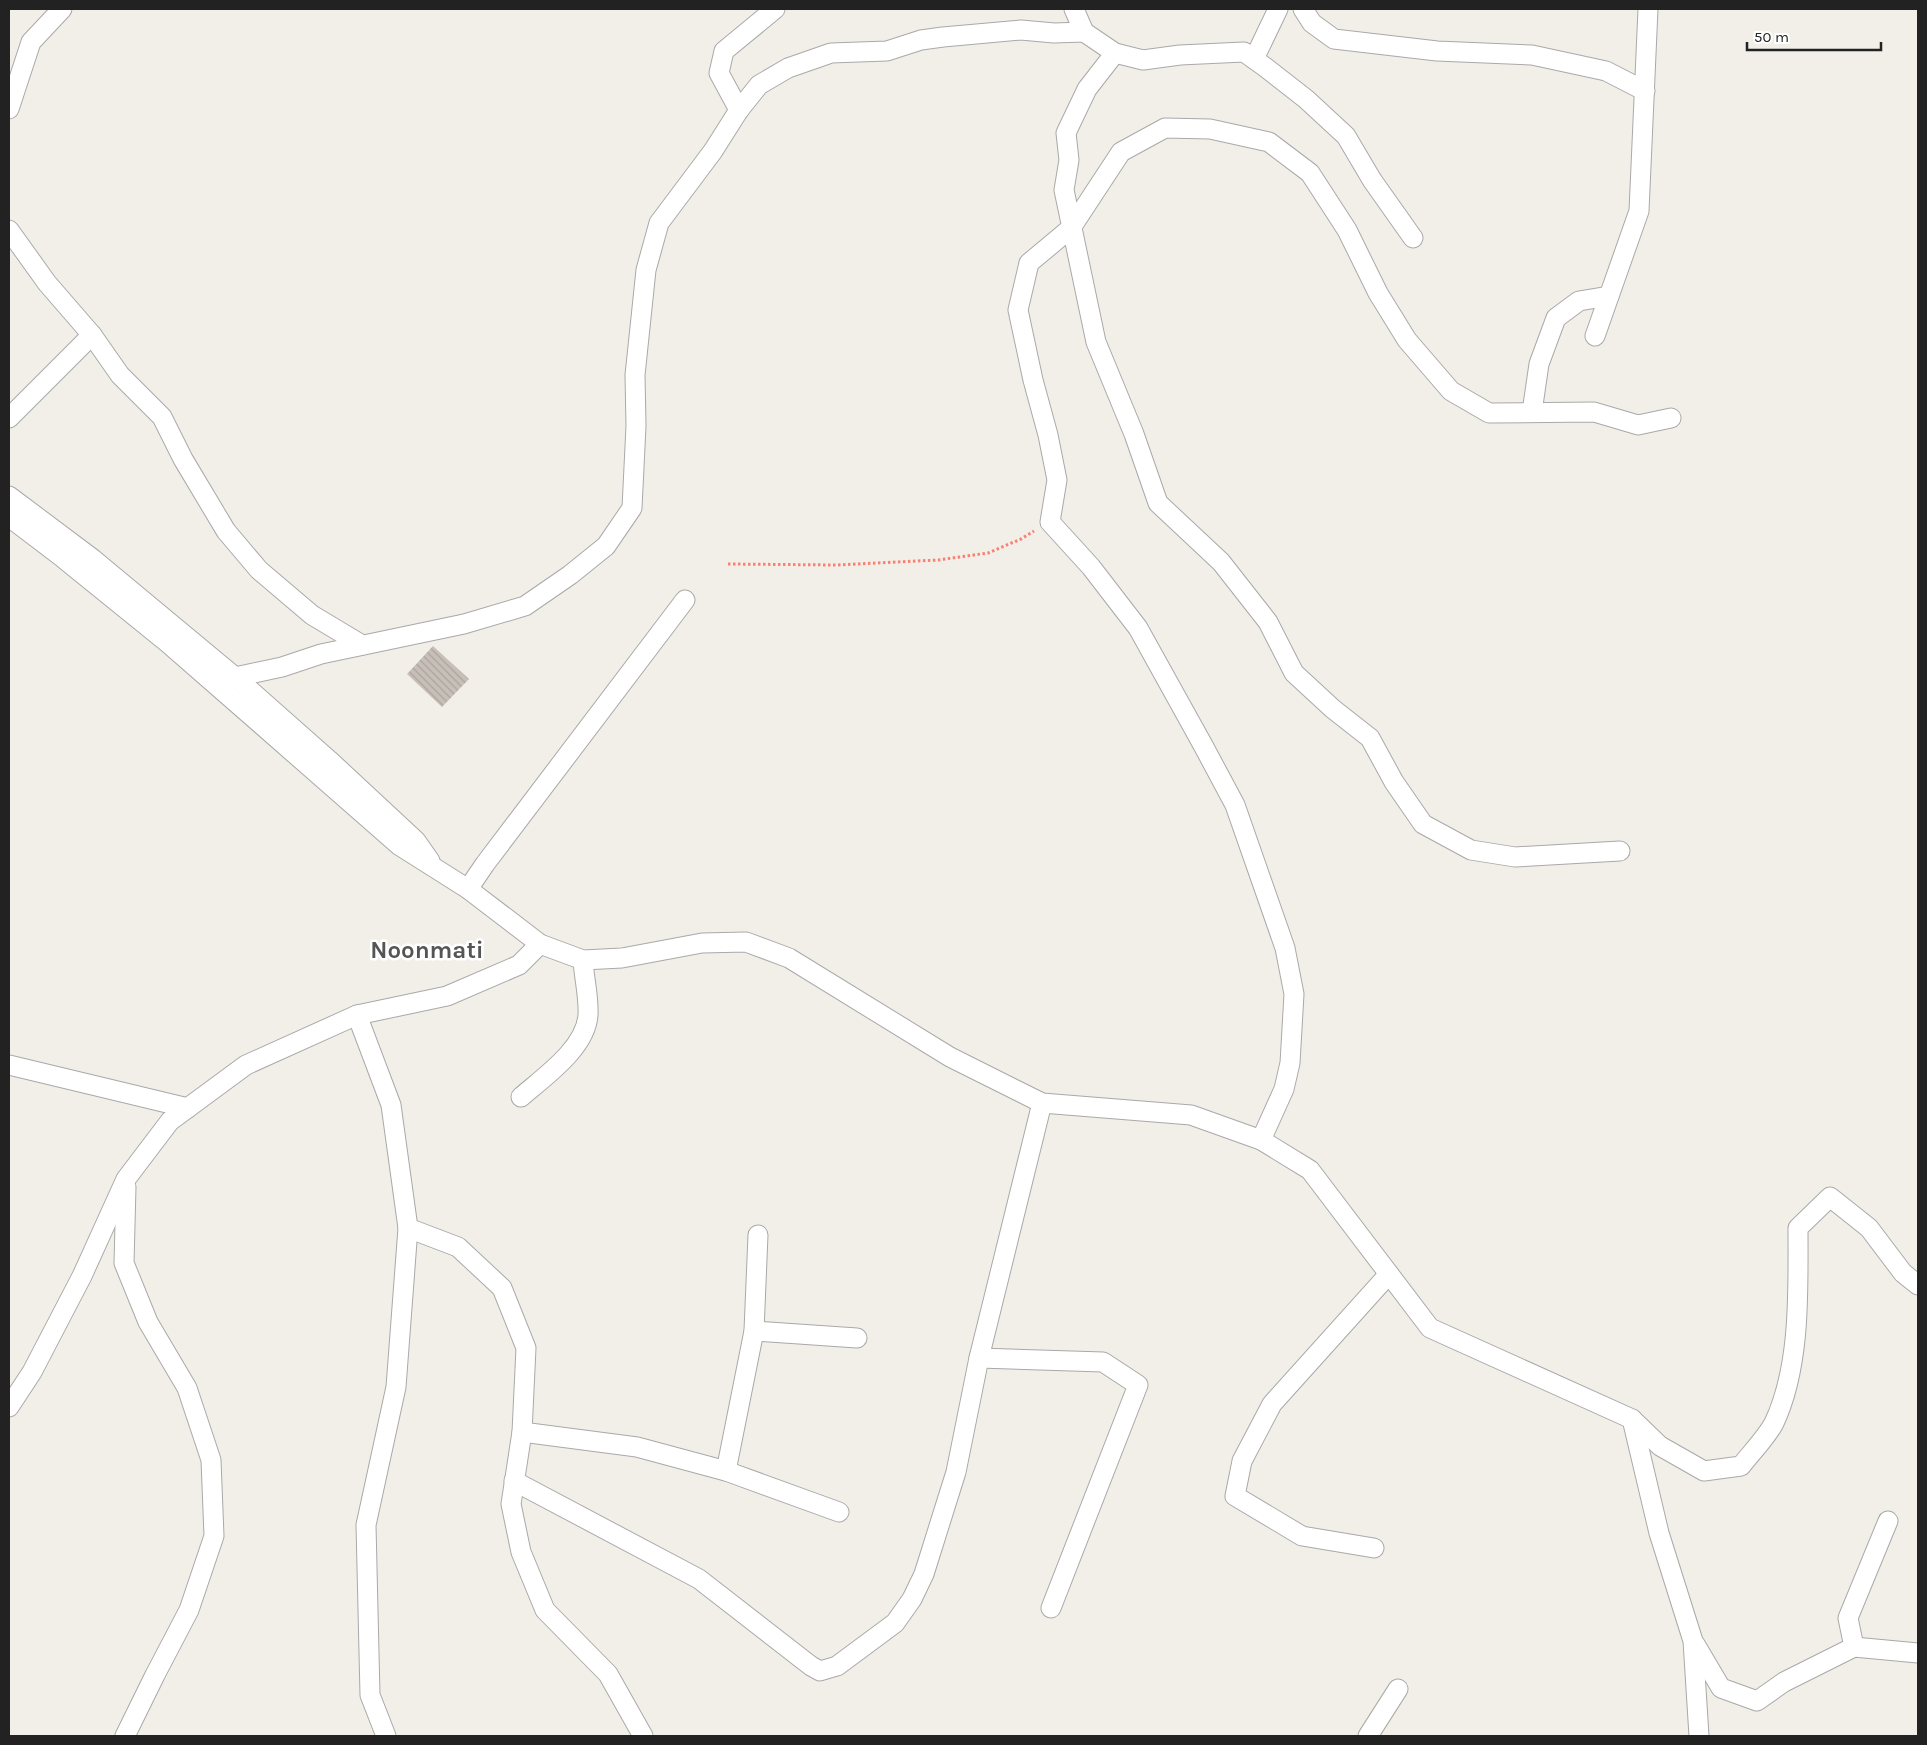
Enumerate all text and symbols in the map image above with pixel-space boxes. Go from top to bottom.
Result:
scale bar [1747,20,1881,52]
text: 50 m [1754,28,1789,46]
district label: Noonmati [370,936,484,964]

